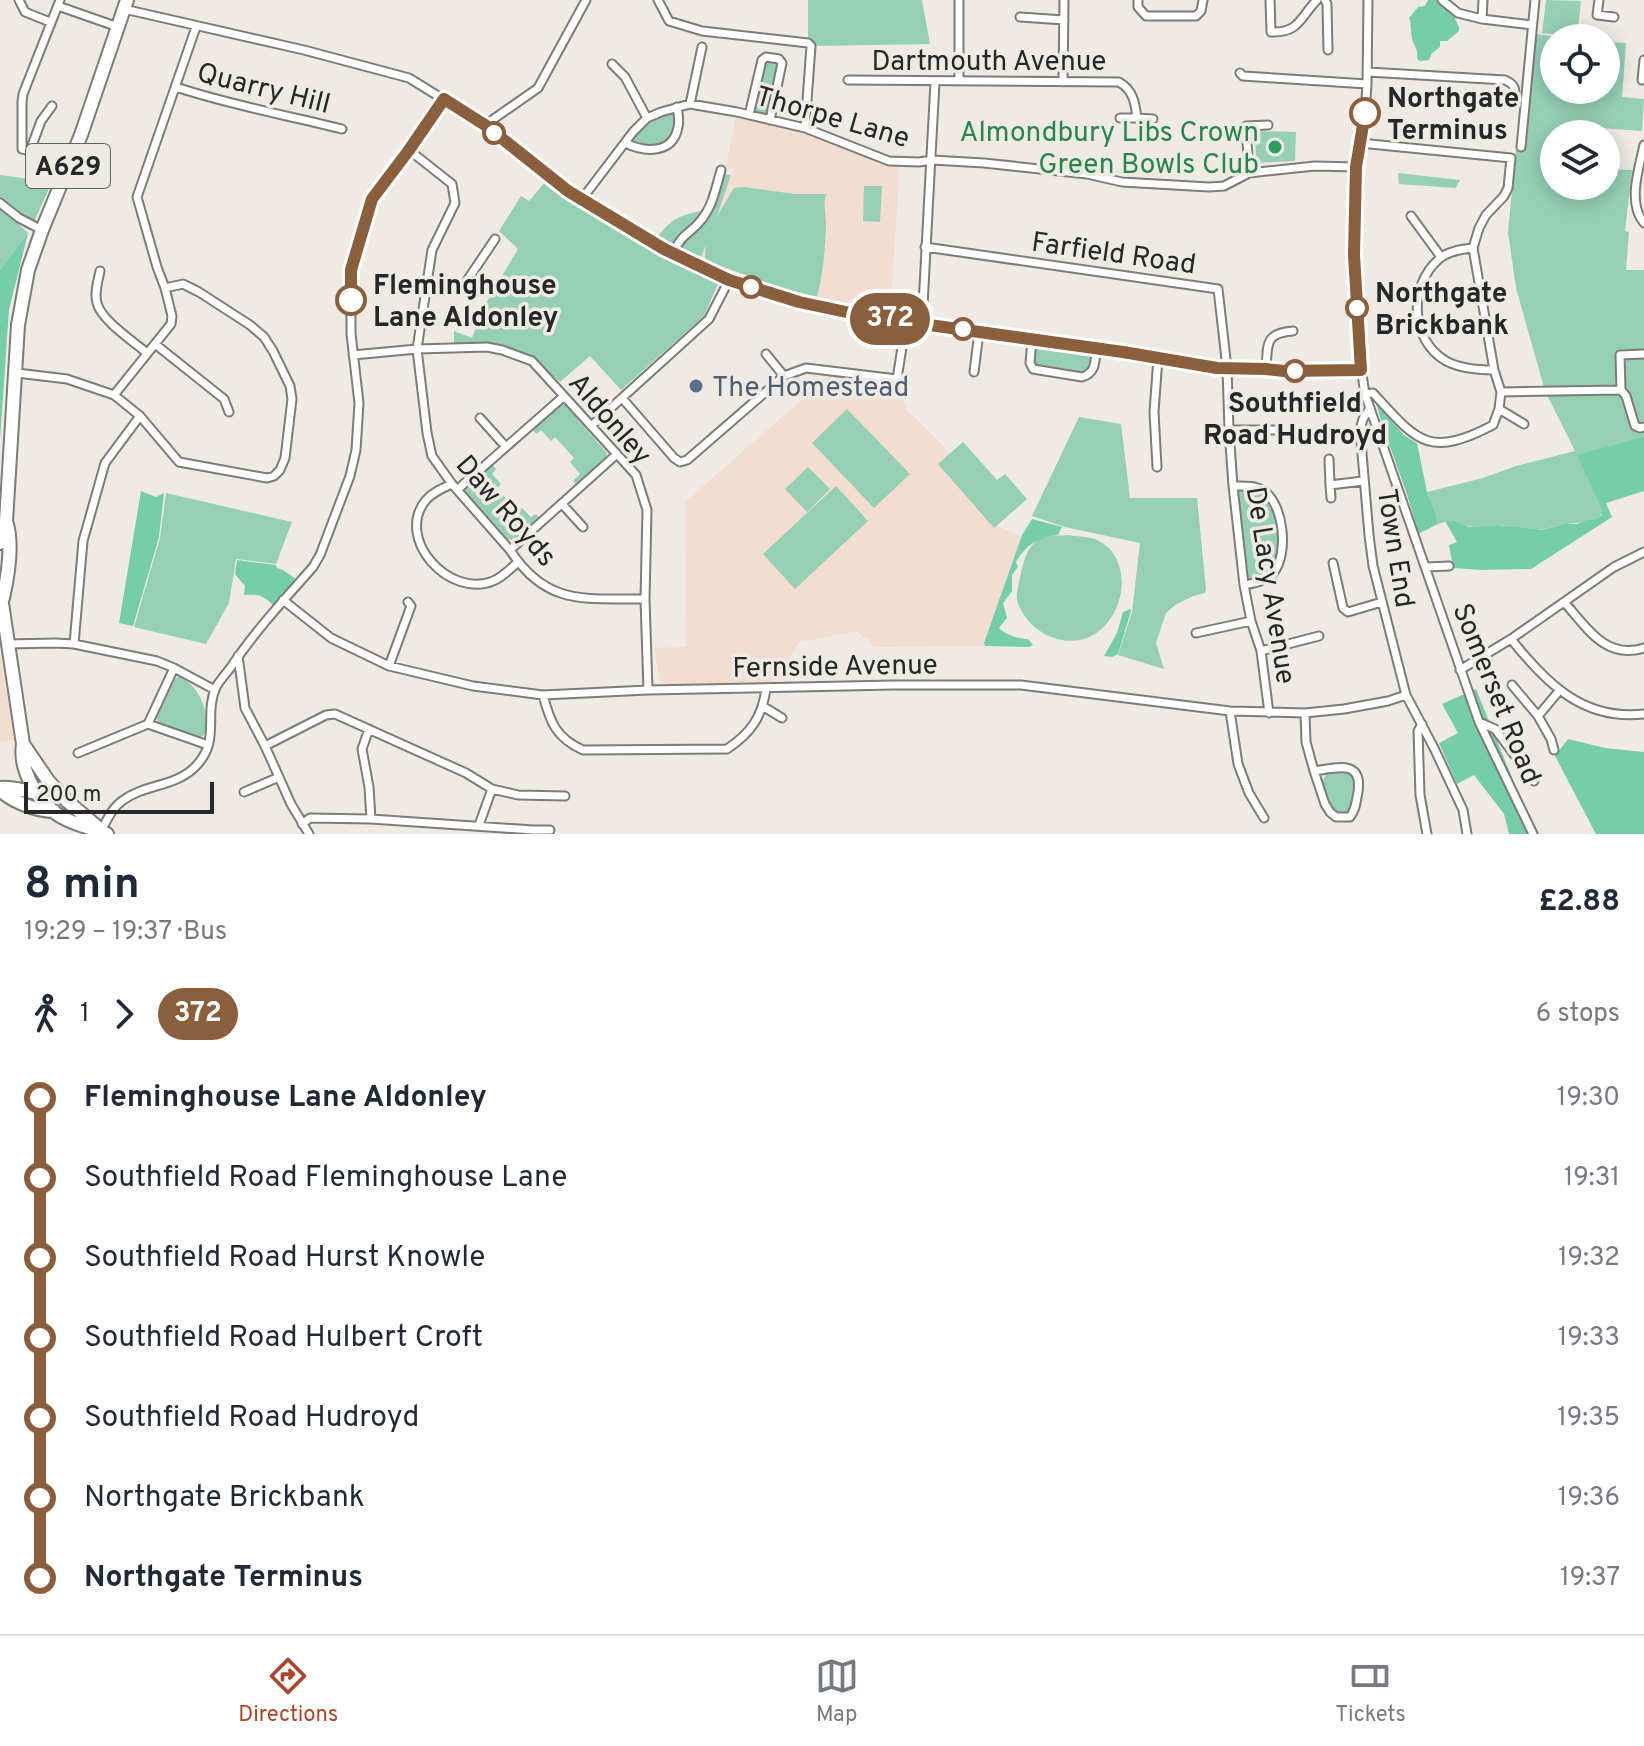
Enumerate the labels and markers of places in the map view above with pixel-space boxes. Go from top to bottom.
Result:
place label: Northgate Terminus [1387,82,1519,150]
marker: Northgate Terminus [1350,98,1380,128]
place label: Almondbury Libs Crown Green Bowls Club [960,116,1259,184]
unlabelled marker [483,122,505,144]
marker: Almondbury Libs Crown Green Bowls Club [1266,138,1284,156]
place label: Fleminghouse Lane Aldonley [373,269,559,337]
unlabelled marker [740,276,762,298]
place label: Northgate Brickbank [1375,277,1509,345]
marker: Fleminghouse Lane Aldonley [336,285,366,315]
marker: Northgate Brickbank [1346,297,1368,319]
unlabelled marker [952,318,974,340]
marker: Southfield Road Hudroyd [1284,360,1306,382]
place label: The Homestead [712,371,909,407]
marker: The Homestead [687,377,705,395]
place label: Southfield Road Hudroyd [1203,387,1387,455]

